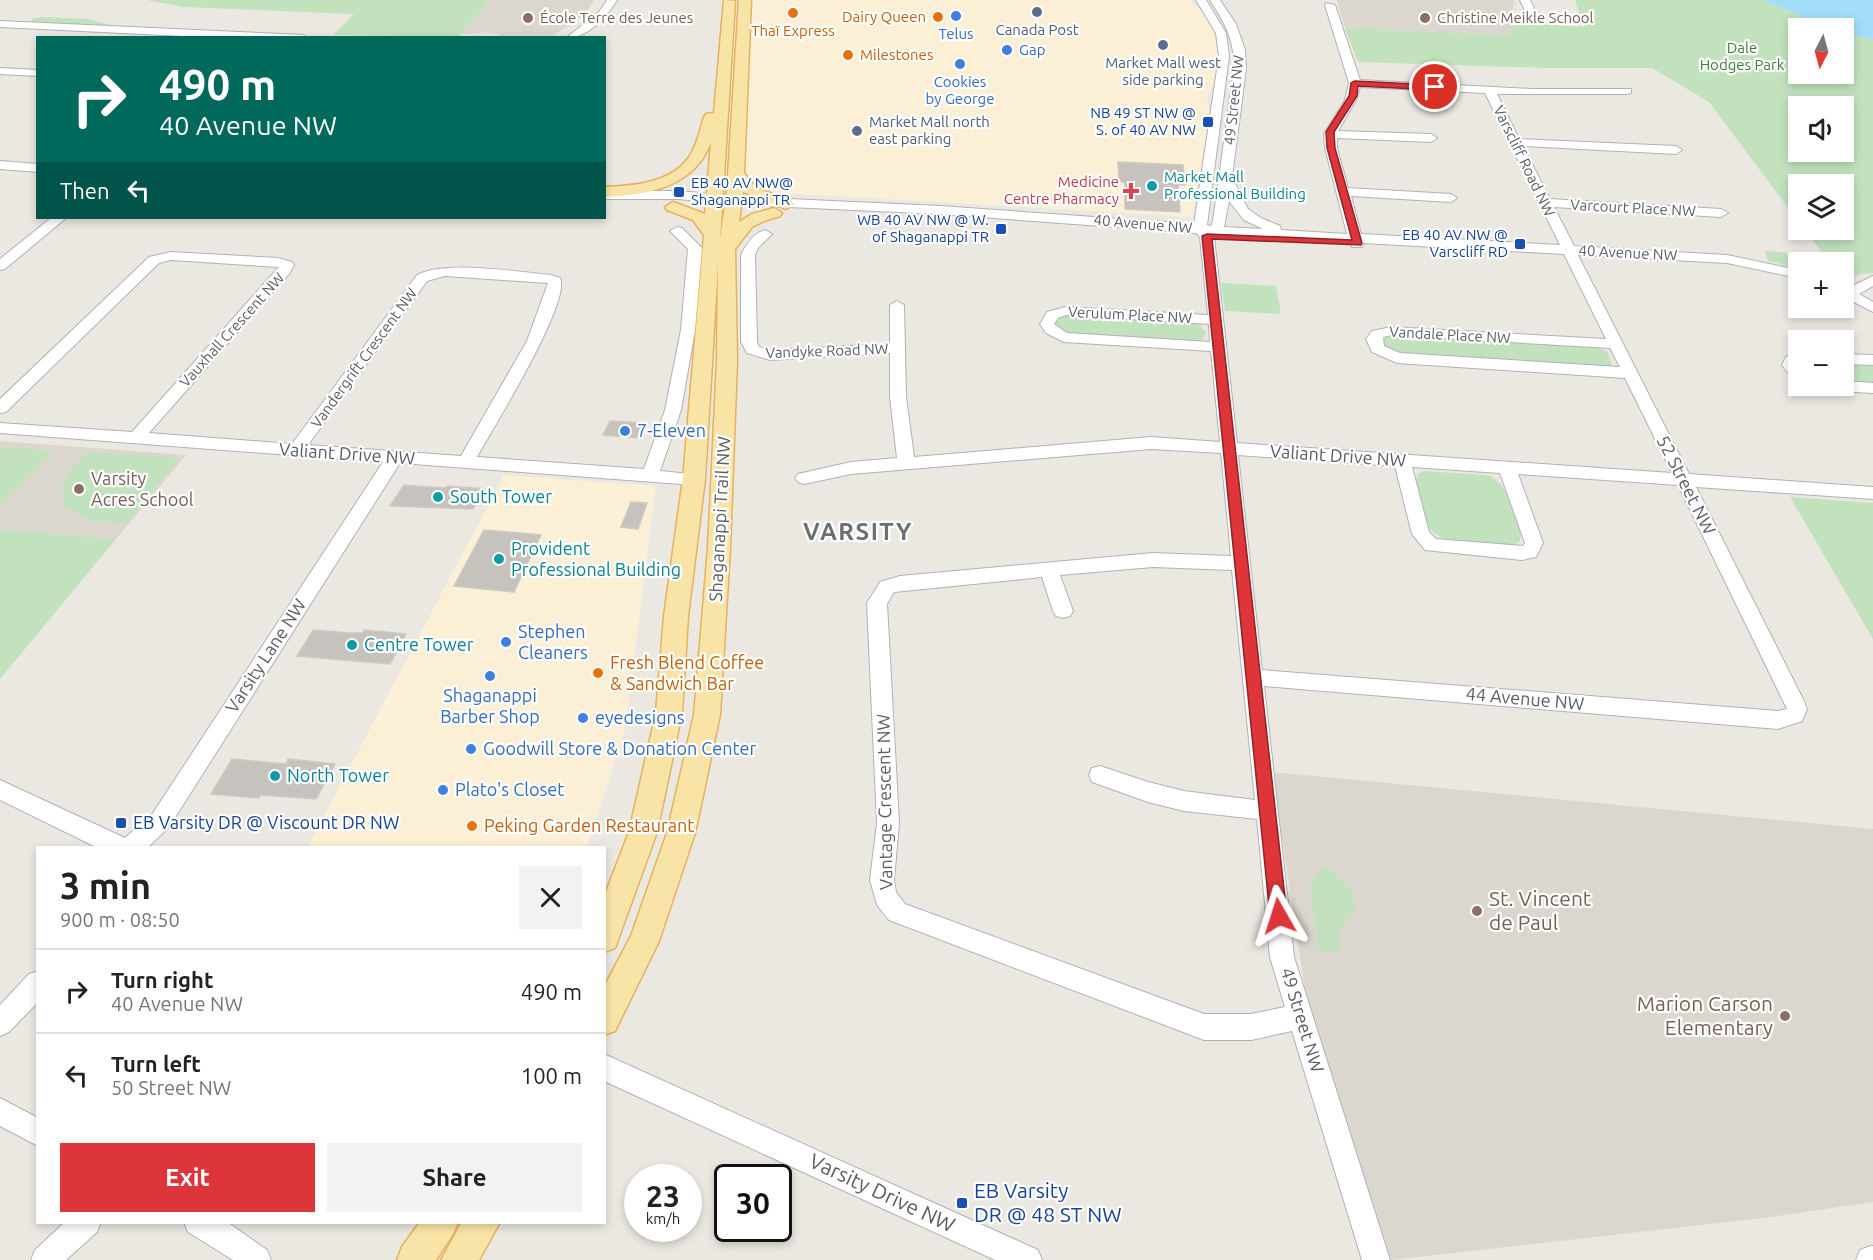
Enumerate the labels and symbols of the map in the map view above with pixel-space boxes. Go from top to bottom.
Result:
marker: Canada Post [1030,5,1044,19]
marker: Thaï Express [786,6,800,20]
place label: Dairy Queen [842,8,926,25]
place label: École Terre des Jeunes [540,9,693,26]
marker: Telus [949,9,963,23]
place label: Christine Meikle School [1437,9,1594,26]
marker: Dairy Queen [931,10,945,24]
marker: École Terre des Jeunes [521,11,535,25]
marker: Christine Meikle School [1418,11,1432,25]
north arrow [1788,18,1854,84]
place label: Canada Post [995,21,1079,38]
place label: Thaï Express [751,22,835,39]
place label: Telus [939,25,973,42]
marker: Market Mall west side parking [1156,38,1170,52]
park label: Dale Hodges Park [1700,39,1785,73]
place label: Gap [1019,41,1045,58]
marker: Gap [1000,43,1014,57]
place label: Milestones [860,46,933,63]
marker: Milestones [841,48,855,62]
place label: Market Mall west side parking [1105,54,1221,88]
street label: 49 Street NW [1220,54,1247,146]
marker: Cookies by George [953,57,967,71]
pin [1409,61,1460,112]
place label: Cookies by George [926,73,995,107]
street label: Varscliff Road NW [1490,103,1559,219]
place label: NB 49 ST NW @ S. of 40 AV NW [1090,104,1196,138]
place label: Market Mall north east parking [869,113,990,147]
marker: NB 49 ST NW @ S. of 40 AV NW [1201,115,1215,129]
marker: Market Mall north east parking [850,124,864,138]
place label: Market Mall Professional Building [1164,168,1306,202]
place label: Medicine Centre Pharmacy [1004,173,1119,207]
place label: EB 40 AV NW@ Shaganappi TR [691,174,793,208]
marker: Market Mall Professional Building [1145,179,1159,193]
marker: Medicine Centre Pharmacy [1124,184,1138,198]
marker: EB 40 AV NW@ Shaganappi TR [672,185,686,199]
street label: Varcourt Place NW [1570,196,1696,219]
place label: WB 40 AV NW @ W. of Shaganappi TR [857,211,989,245]
street label: 40 Avenue NW [1093,211,1193,236]
marker: WB 40 AV NW @ W. of Shaganappi TR [994,222,1008,236]
place label: EB 40 AV NW @ Varscliff RD [1402,226,1508,260]
marker: EB 40 AV NW @ Varscliff RD [1513,237,1527,251]
street label: 40 Avenue NW [1578,241,1678,264]
street label: Vauxhall Crescent NW [176,269,288,390]
street label: Vandergrift Crescent NW [307,284,420,431]
street label: Verulum Place NW [1068,303,1193,326]
street label: Vandale Place NW [1389,323,1511,346]
street label: Vandyke Road NW [765,340,889,361]
place label: 7-Eleven [637,420,706,440]
marker: 7-Eleven [618,424,632,438]
street label: 52 Street NW [1653,432,1721,538]
street label: Shaganappi Trail NW [705,435,733,602]
street label: Valiant Drive NW [278,438,416,468]
street label: Valiant Drive NW [1269,440,1407,470]
place label: Varsity Acres School [91,468,194,509]
marker: Varsity Acres School [72,482,86,496]
place label: South Tower [450,486,552,506]
marker: South Tower [431,490,445,504]
district label: VARSITY [803,518,913,545]
place label: Provident Professional Building [511,538,681,579]
marker: Provident Professional Building [492,552,506,566]
street label: Varsity Lane NW [221,595,310,716]
place label: Stephen Cleaners [518,621,588,662]
place label: Centre Tower [364,634,474,654]
marker: Stephen Cleaners [499,635,513,649]
marker: Centre Tower [345,638,359,652]
place label: Fresh Blend Coffee & Sandwich Bar [610,652,764,693]
marker: Fresh Blend Coffee & Sandwich Bar [591,666,605,680]
marker: Shaganappi Barber Shop [483,669,497,683]
street label: 44 Avenue NW [1465,683,1585,713]
place label: Shaganappi Barber Shop [440,685,540,726]
place label: eyedesigns [595,707,685,727]
marker: eyedesigns [576,711,590,725]
street label: Vantage Crescent NW [872,713,896,890]
place label: Goodwill Store & Donation Center [483,738,757,758]
marker: Goodwill Store & Donation Center [464,742,478,756]
place label: North Tower [287,765,389,785]
marker: North Tower [268,769,282,783]
place label: Plato's Closet [455,779,564,799]
marker: Plato's Closet [436,783,450,797]
place label: EB Varsity DR @ Viscount DR NW [133,812,400,832]
place label: Peking Garden Restaurant [484,815,694,835]
marker: EB Varsity DR @ Viscount DR NW [114,816,128,830]
marker: Peking Garden Restaurant [465,819,479,833]
position arrow [1247,884,1311,948]
place label: St. Vincent de Paul [1489,886,1591,934]
marker: St. Vincent de Paul [1470,904,1484,918]
street label: 49 Street NW [1278,965,1328,1075]
place label: Marion Carson Elementary [1637,991,1773,1039]
marker: Marion Carson Elementary [1778,1009,1792,1023]
street label: Varsity Drive NW [806,1148,959,1236]
speed limit sign: 30 [714,1164,792,1242]
place label: EB Varsity DR @ 48 ST NW [974,1178,1122,1226]
marker: EB Varsity DR @ 48 ST NW [955,1196,969,1210]

